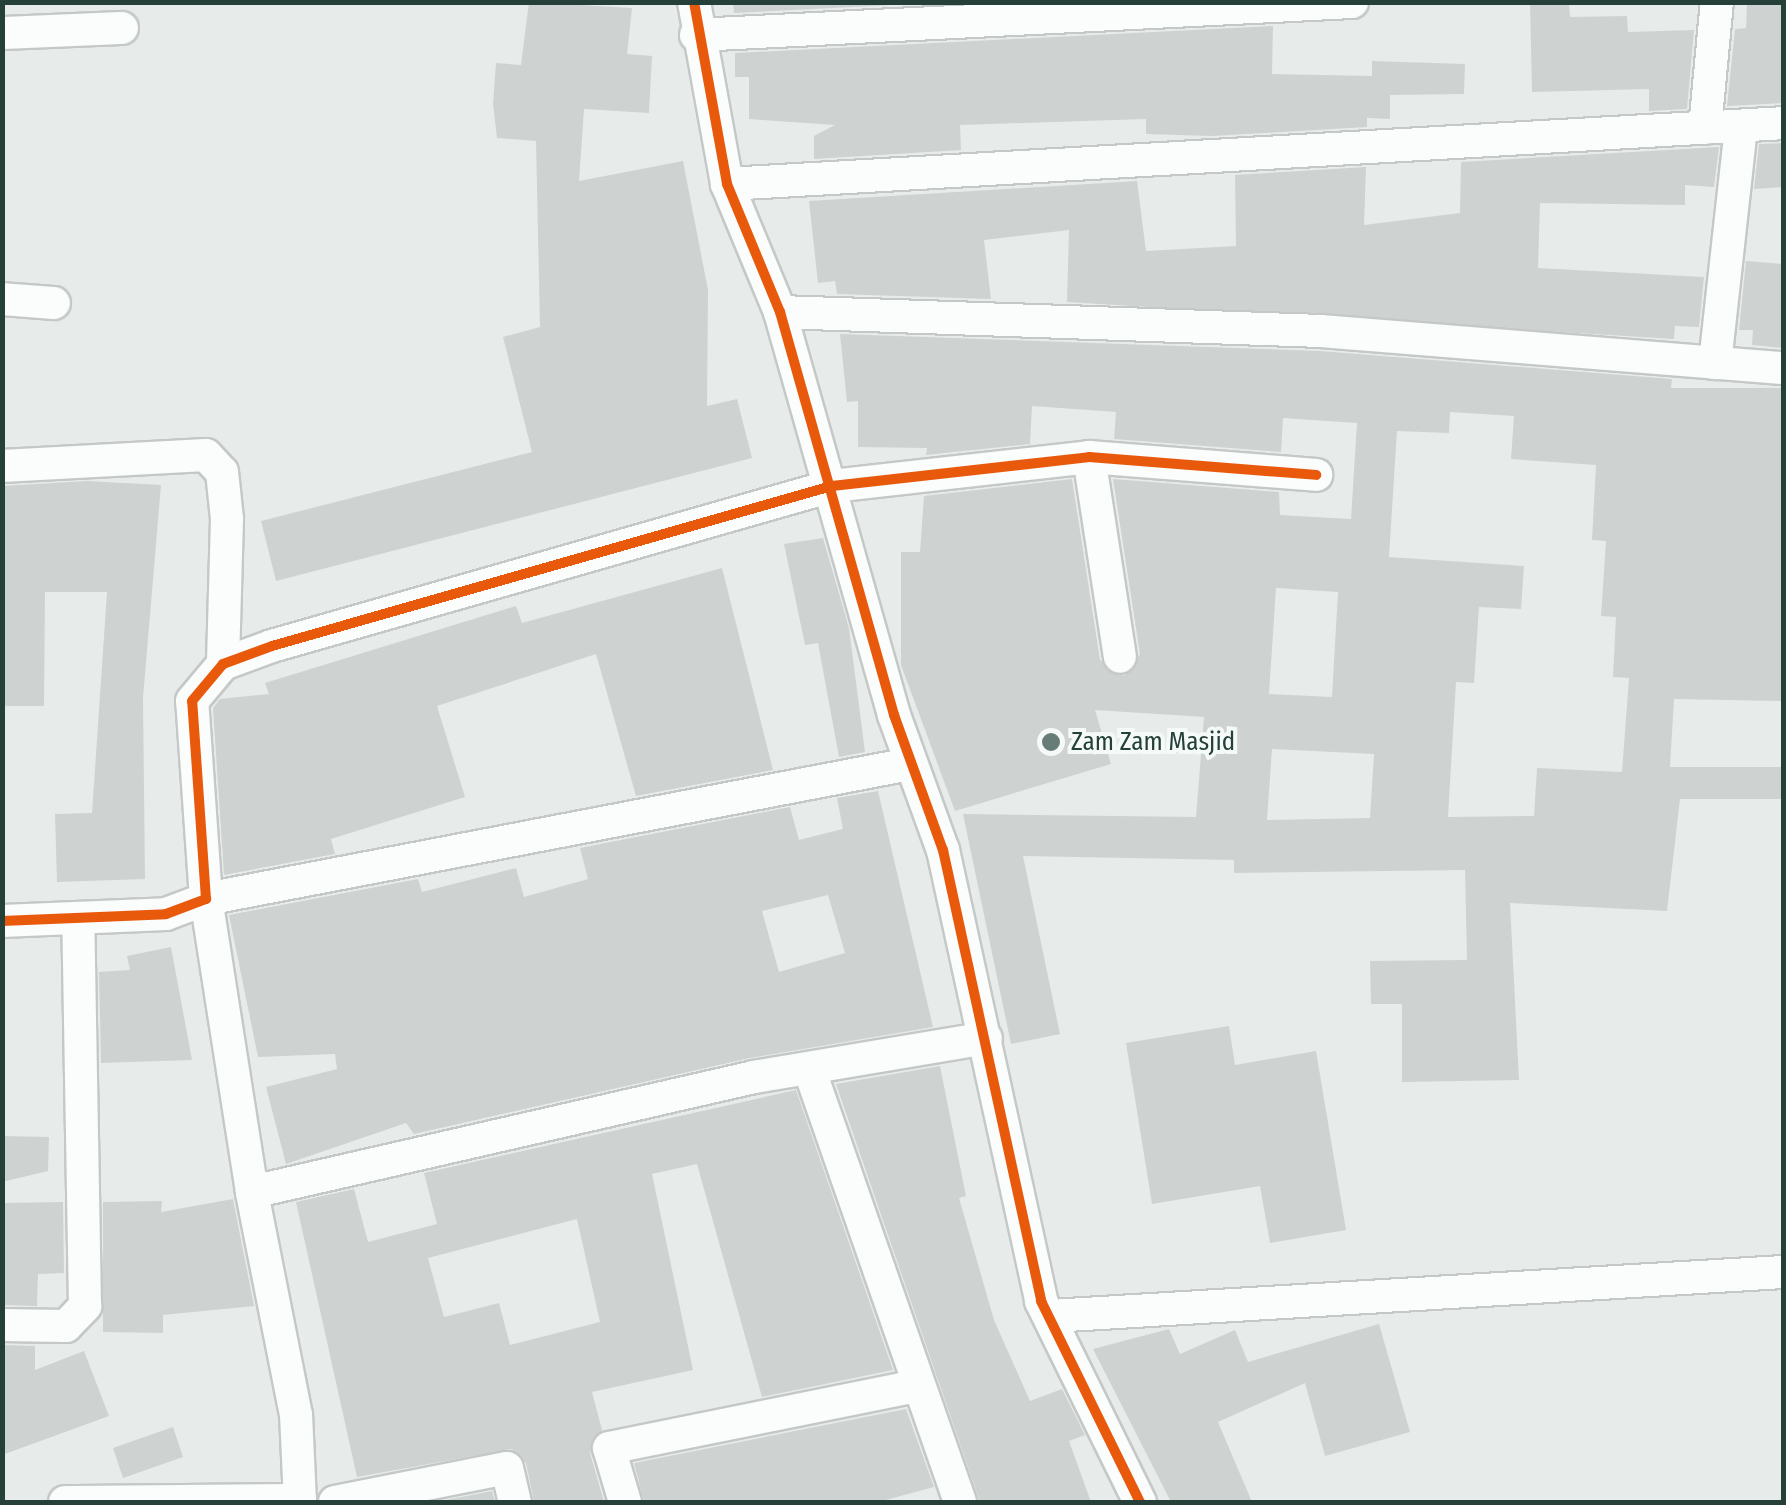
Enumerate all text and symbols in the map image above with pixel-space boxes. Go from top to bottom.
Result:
place label: Zam Zam Masjid [1071,727,1235,757]
marker: Zam Zam Masjid [1040,731,1062,753]

